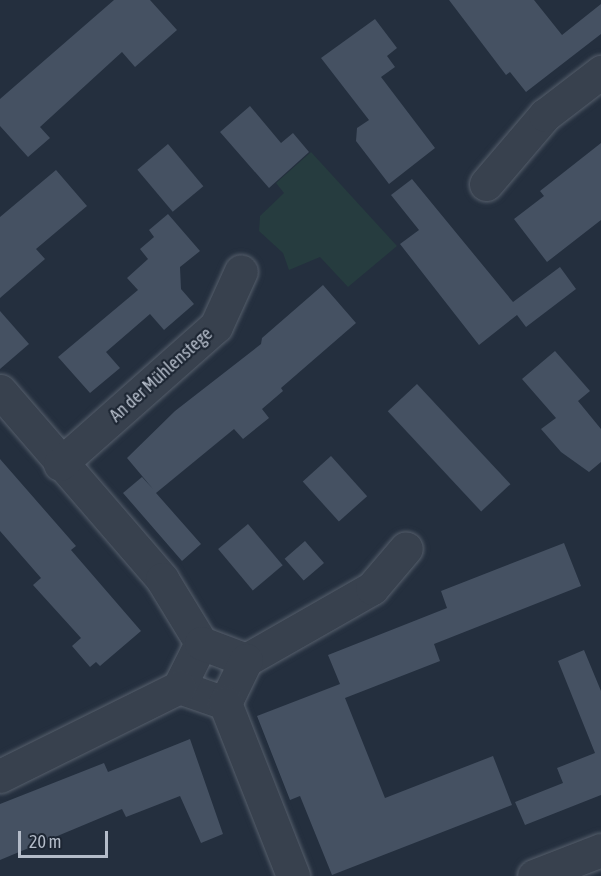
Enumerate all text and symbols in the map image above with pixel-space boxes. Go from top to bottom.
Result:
street label: An der Mühlenstege [105,323,217,427]
scale bar [21,819,111,857]
text: 20 m [29,831,61,852]

